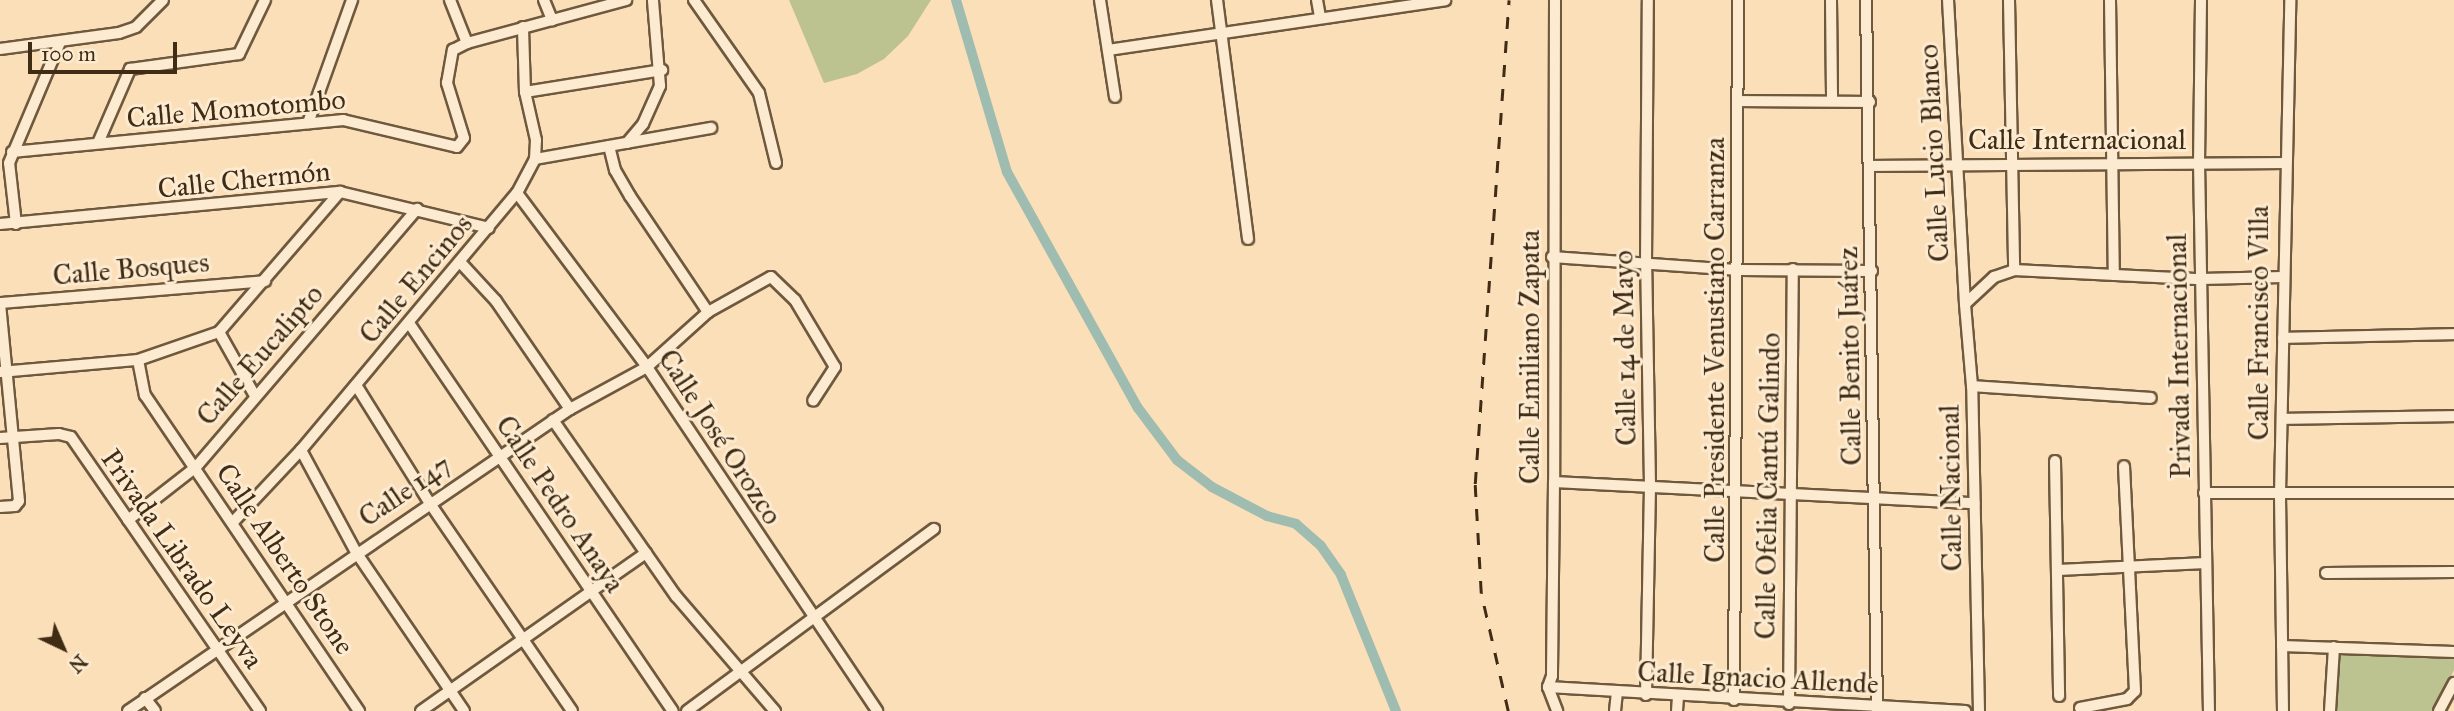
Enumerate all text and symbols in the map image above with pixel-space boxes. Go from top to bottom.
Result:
scale bar [32,28,180,72]
text: 100 m [41,41,96,67]
street label: Calle Lucio Blanco [1912,43,1956,263]
street label: Calle Momotombo [125,83,347,135]
street label: Calle Internacional [1968,123,2186,157]
street label: Calle Presidente Venustiano Carranza [1698,137,1732,563]
street label: Calle Chermón [156,154,332,206]
street label: Calle Francisco Villa [2242,206,2276,440]
street label: Calle Encinos [352,208,480,350]
street label: Calle Emiliano Zapata [1513,230,1547,484]
street label: Privada Internacional [2160,233,2198,479]
street label: Calle Bosques [51,245,211,293]
street label: Calle Benito Juárez [1831,246,1869,466]
street label: Calle 14 de Mayo [1606,250,1644,446]
street label: Calle Eucalipto [190,278,330,432]
street label: Calle Ofelia Cantú Galindo [1749,332,1787,640]
street label: Calle José Orozco [651,343,789,531]
street label: Calle Nacional [1933,404,1969,572]
street label: Calle Pedro Anaya [489,409,631,599]
street label: Privada Librado Leyva [94,443,270,675]
street label: Calle 147 [352,448,458,534]
street label: Calle Alberto Stone [209,457,361,661]
north arrow [28,613,98,683]
text: N [64,650,92,677]
street label: Calle Ignacio Allende [1637,655,1879,701]

